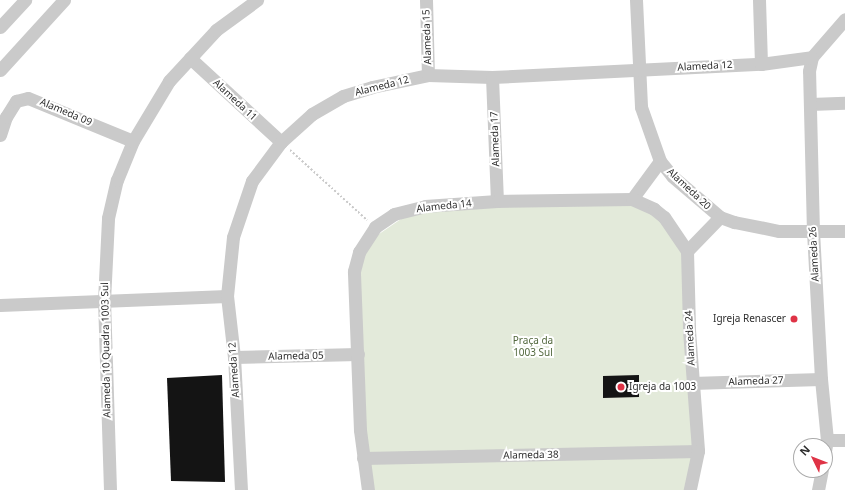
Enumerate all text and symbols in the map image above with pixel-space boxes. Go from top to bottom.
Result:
street label: Alameda 15 [420,9,434,65]
street label: Alameda 12 [677,59,733,73]
street label: Alameda 12 [354,73,410,99]
street label: Alameda 11 [211,77,259,123]
street label: Alameda 09 [38,96,94,128]
street label: Alameda 17 [488,111,502,167]
street label: Alameda 20 [665,166,713,212]
street label: Alameda 14 [416,197,472,215]
street label: Alameda 26 [807,226,821,282]
street label: Alameda 10 Quadra 1003 Sul [99,282,113,418]
street label: Alameda 24 [683,310,697,366]
place label: Igreja Renascer [713,313,786,325]
marker: Igreja Renascer [789,314,799,324]
park label: Praça da 1003 Sul [513,334,553,358]
street label: Alameda 12 [226,342,242,398]
street label: Alameda 05 [268,350,324,362]
street label: Alameda 27 [728,374,784,388]
place label: Igreja da 1003 [629,381,696,393]
marker: Igreja da 1003 [616,382,626,392]
north arrow [793,438,833,478]
text: N [796,442,813,459]
street label: Alameda 38 [503,449,559,461]

